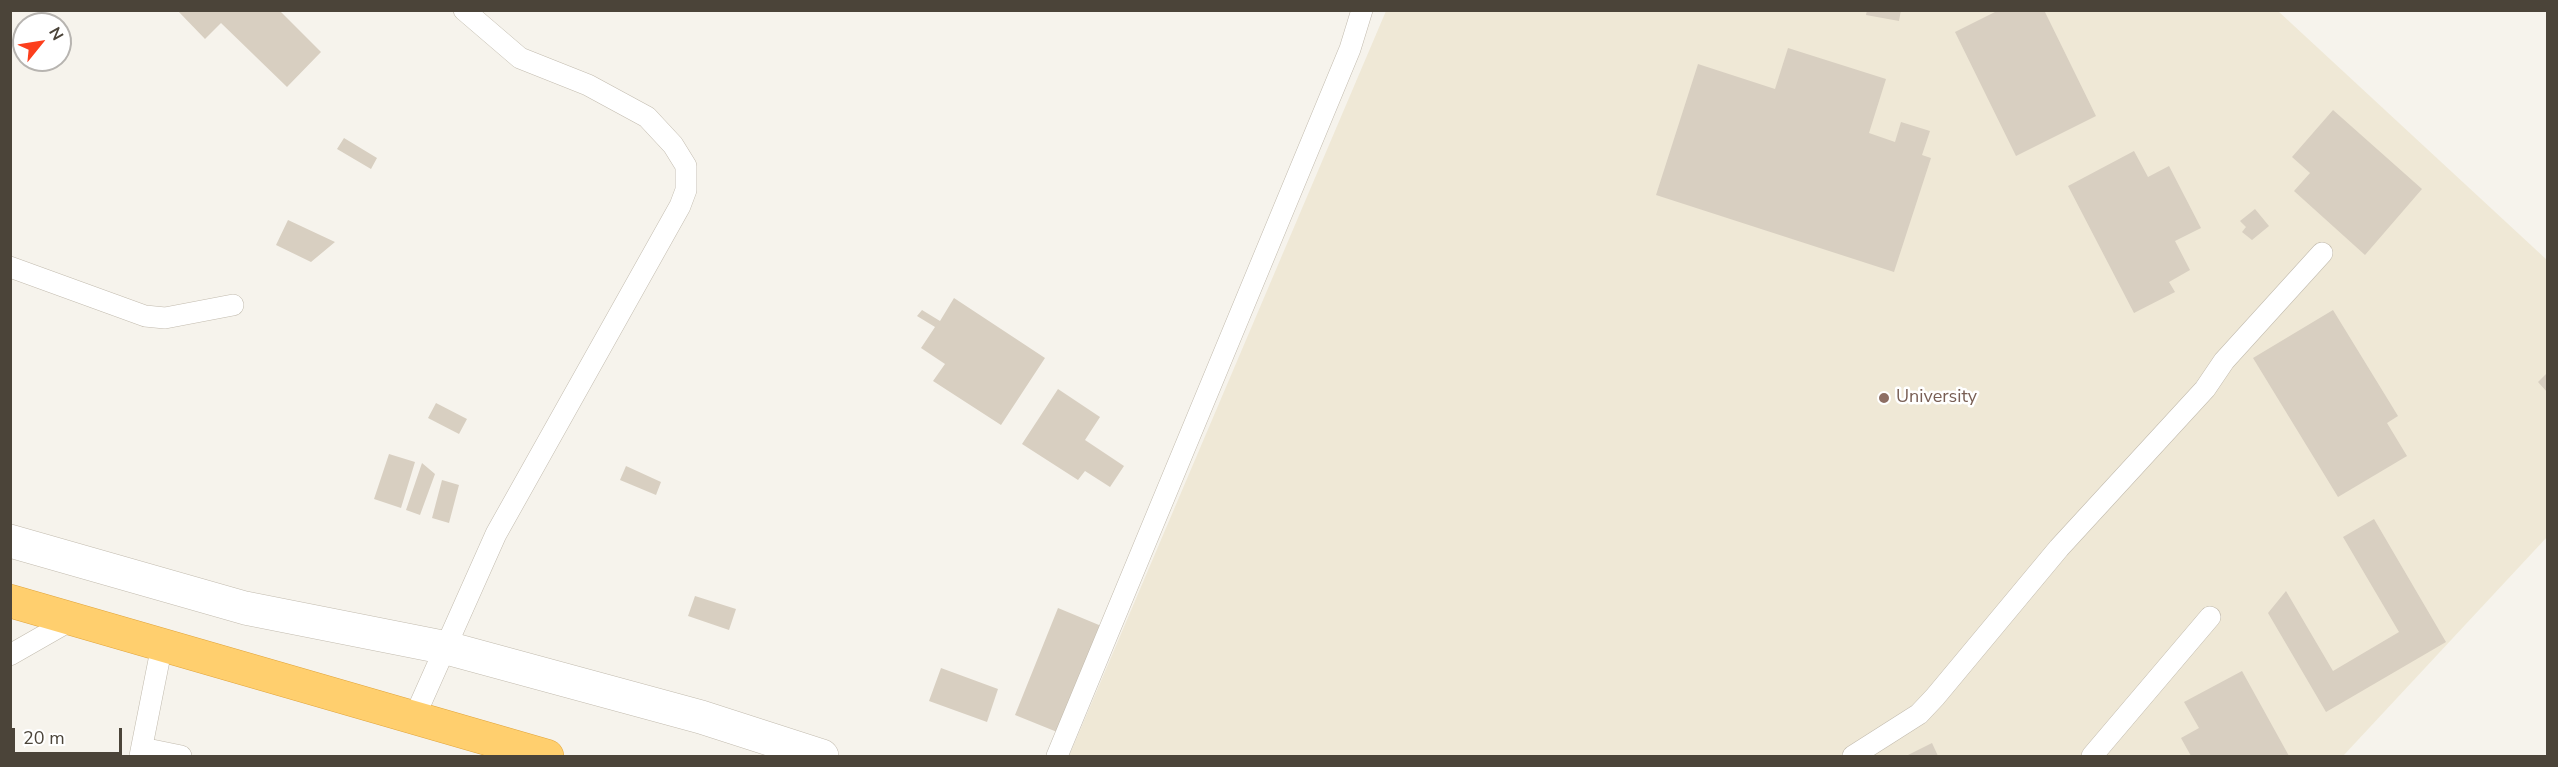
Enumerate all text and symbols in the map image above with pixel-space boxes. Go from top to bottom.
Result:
north arrow [12,12,72,72]
text: N [43,23,68,45]
place label: University [1896,387,1977,409]
marker: University [1877,391,1891,405]
scale bar [15,716,124,754]
text: 20 m [23,726,65,750]

